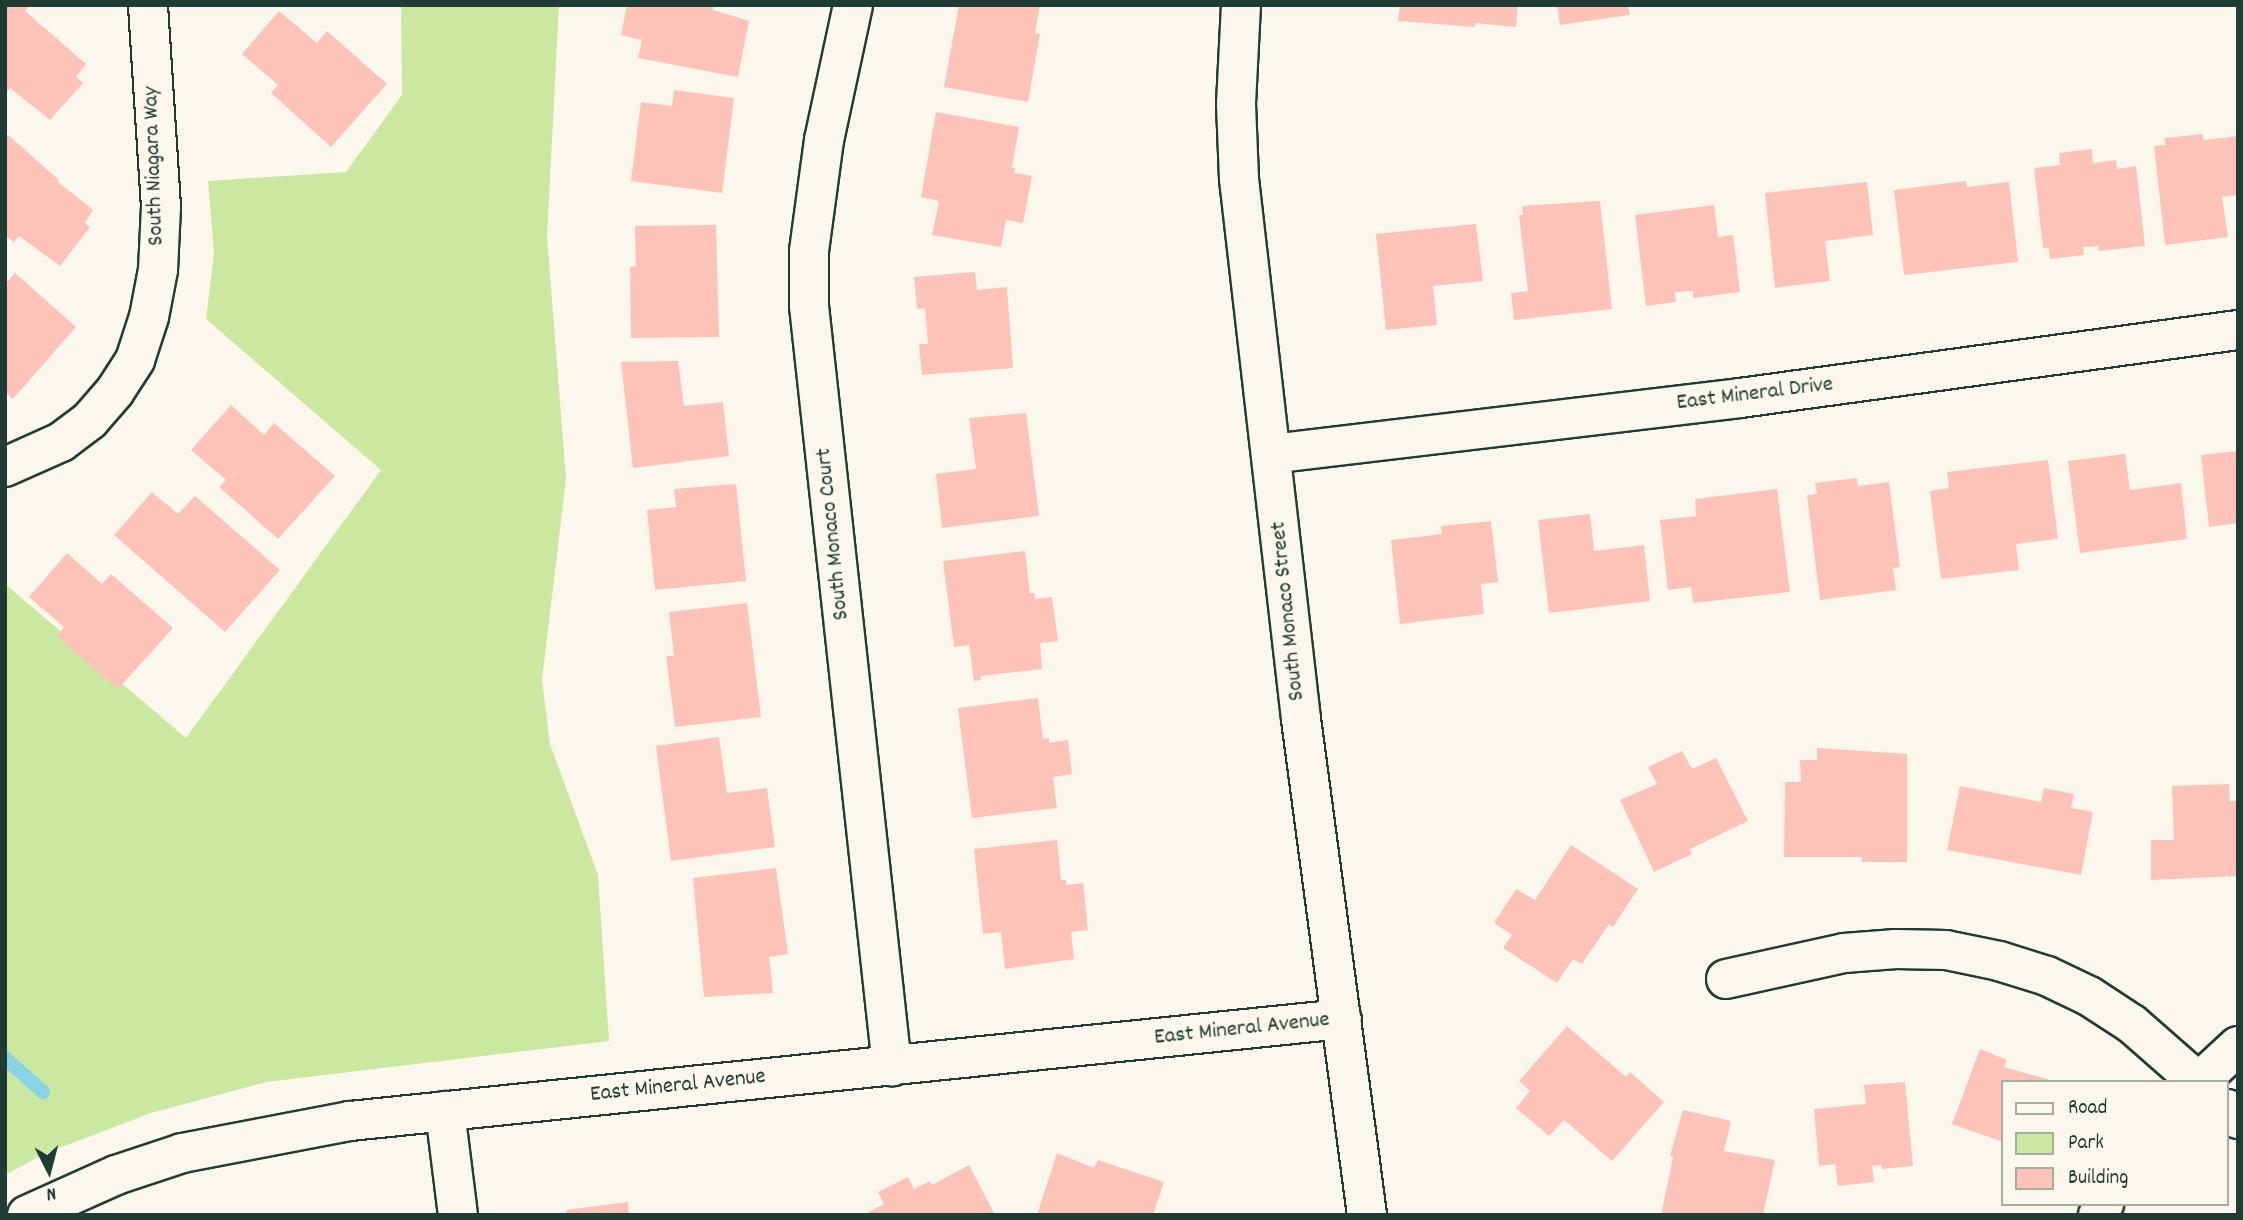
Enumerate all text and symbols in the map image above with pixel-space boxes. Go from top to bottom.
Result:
street label: South Niagara Way [138,86,172,246]
street label: East Mineral Drive [1675,372,1835,418]
street label: South Monaco Court [811,447,857,621]
street label: South Monaco Street [1266,520,1312,702]
street label: East Mineral Avenue [1153,1007,1331,1053]
street label: East Mineral Avenue [589,1064,767,1110]
legend [2002,1080,2229,1206]
text: Road [2068,1094,2107,1124]
text: Park [2068,1129,2104,1159]
north arrow [14,1136,84,1206]
text: Building [2068,1164,2128,1194]
text: N [45,1178,57,1206]

